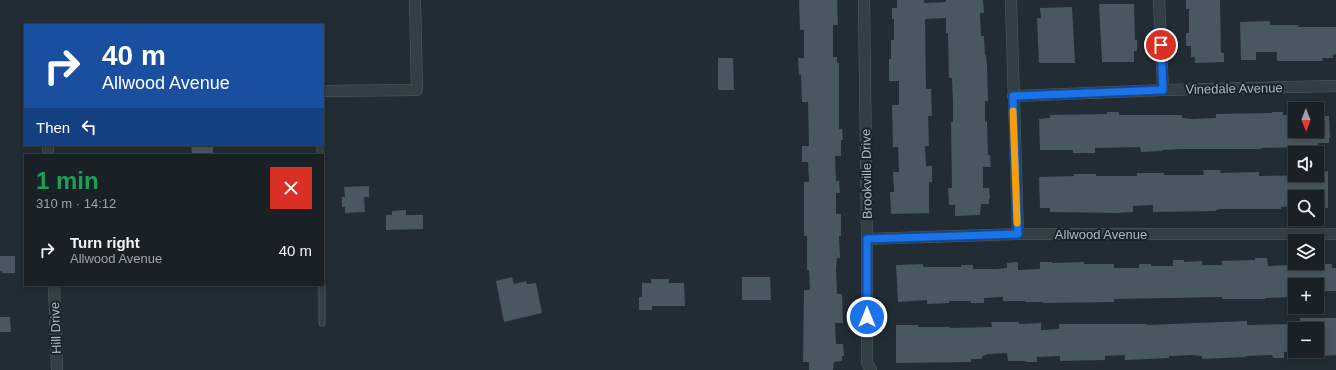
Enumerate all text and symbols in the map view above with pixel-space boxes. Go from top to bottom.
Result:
pin [1144,28,1178,62]
icon: arrive [1150,34,1172,56]
icon: right [36,40,88,92]
text: 40 m [102,40,166,71]
text: Allwood Avenue [102,73,230,93]
street label: Vinedale Avenue [1185,80,1283,97]
north arrow [1288,102,1324,138]
map controls [1288,102,1324,358]
icon: left [78,116,100,138]
text: Then [36,119,70,136]
street label: Brookville Drive [858,129,875,219]
button: sound [1288,146,1324,182]
text: 1 min [36,167,99,194]
button: close [270,167,312,209]
button: search [1288,190,1324,226]
text: 310 m · 14:12 [36,196,116,211]
street label: Allwood Avenue [1055,227,1147,242]
text: Turn right [70,234,140,251]
button: layers [1288,234,1324,270]
icon: right [36,239,58,261]
text: 40 m [279,242,312,259]
text: Allwood Avenue [70,251,162,266]
button: + [1288,278,1324,314]
position arrow [846,296,888,338]
street label: Hill Drive [47,302,64,354]
button: − [1288,322,1324,358]

